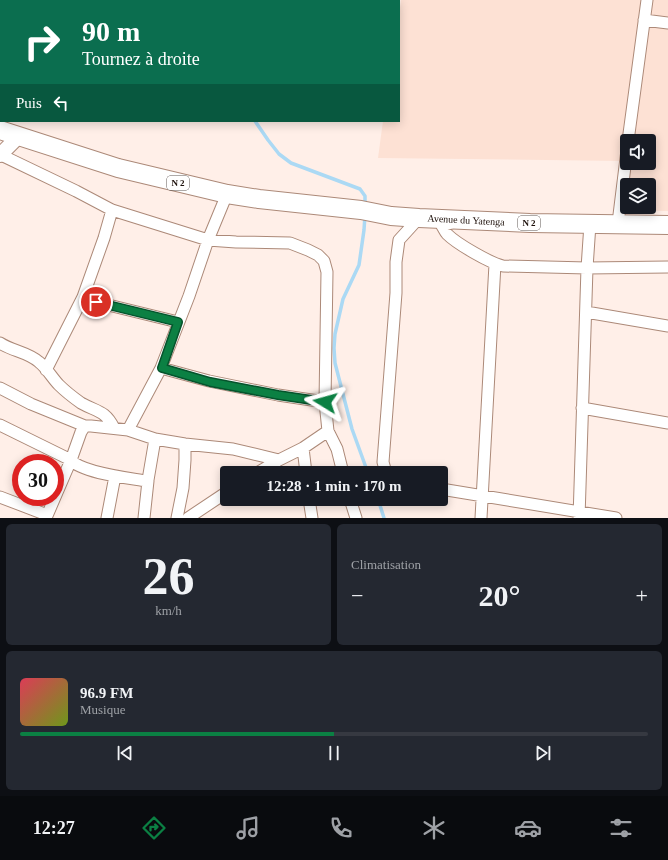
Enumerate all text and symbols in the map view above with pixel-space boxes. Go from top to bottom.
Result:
icon: right [16,16,68,68]
text: 90 m [82,16,140,47]
text: Tournez à droite [82,49,200,69]
icon: left [50,92,72,114]
text: Puis [16,95,42,111]
map controls [620,134,656,214]
button: sound [620,134,656,170]
road number: N 2 [167,176,189,190]
button: layers [620,178,656,214]
street label: Avenue du Yatenga [427,212,505,228]
road number: N 2 [518,216,540,230]
pin [79,285,113,319]
icon: arrive [85,291,107,313]
position arrow [304,381,346,423]
speed limit sign: 30 [12,454,64,506]
text: 12:28 · 1 min · 170 m [267,478,402,494]
text: 26 [143,548,195,605]
text: Climatisation [351,557,421,572]
text: 20° [479,579,521,612]
text: − [351,583,363,608]
text: + [636,583,648,608]
text: km/h [155,603,182,618]
text: 96.9 FM [80,685,133,701]
text: Musique [80,702,126,717]
icon: previous [114,742,136,764]
icon: pause [323,742,345,764]
icon: next [532,742,554,764]
icon: directions [140,814,168,842]
icon: music [234,814,262,842]
icon: phone [327,814,355,842]
icon: climate [420,814,448,842]
icon: car [514,814,542,842]
icon: filters [607,814,635,842]
text: 12:27 [33,818,75,838]

